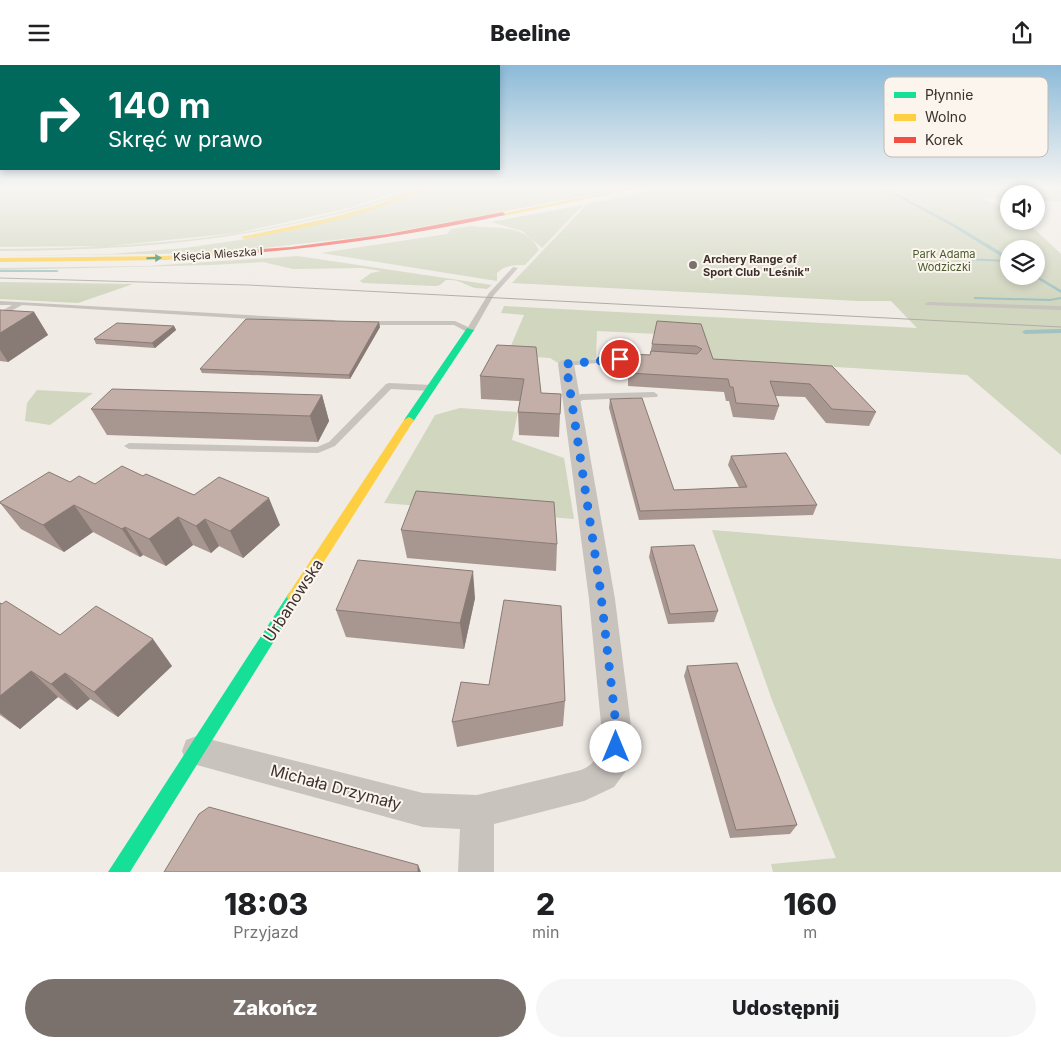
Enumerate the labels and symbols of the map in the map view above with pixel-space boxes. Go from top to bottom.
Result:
legend [884,77,1048,157]
text: Płynnie [925,86,973,103]
text: Wolno [925,108,967,125]
text: Korek [925,131,963,148]
street label: Księcia Mieszka I [173,244,263,264]
park label: Park Adama Wodziczki [913,247,975,274]
place label: Archery Range of Sport Club "Leśnik" [703,252,810,279]
one-way arrow [146,254,162,262]
marker: Archery Range of Sport Club "Leśnik" [687,259,699,271]
pin [599,338,641,380]
street label: Urbanowska [259,555,327,645]
position arrow [589,720,641,772]
street label: Michała Drzymały [268,760,404,814]

